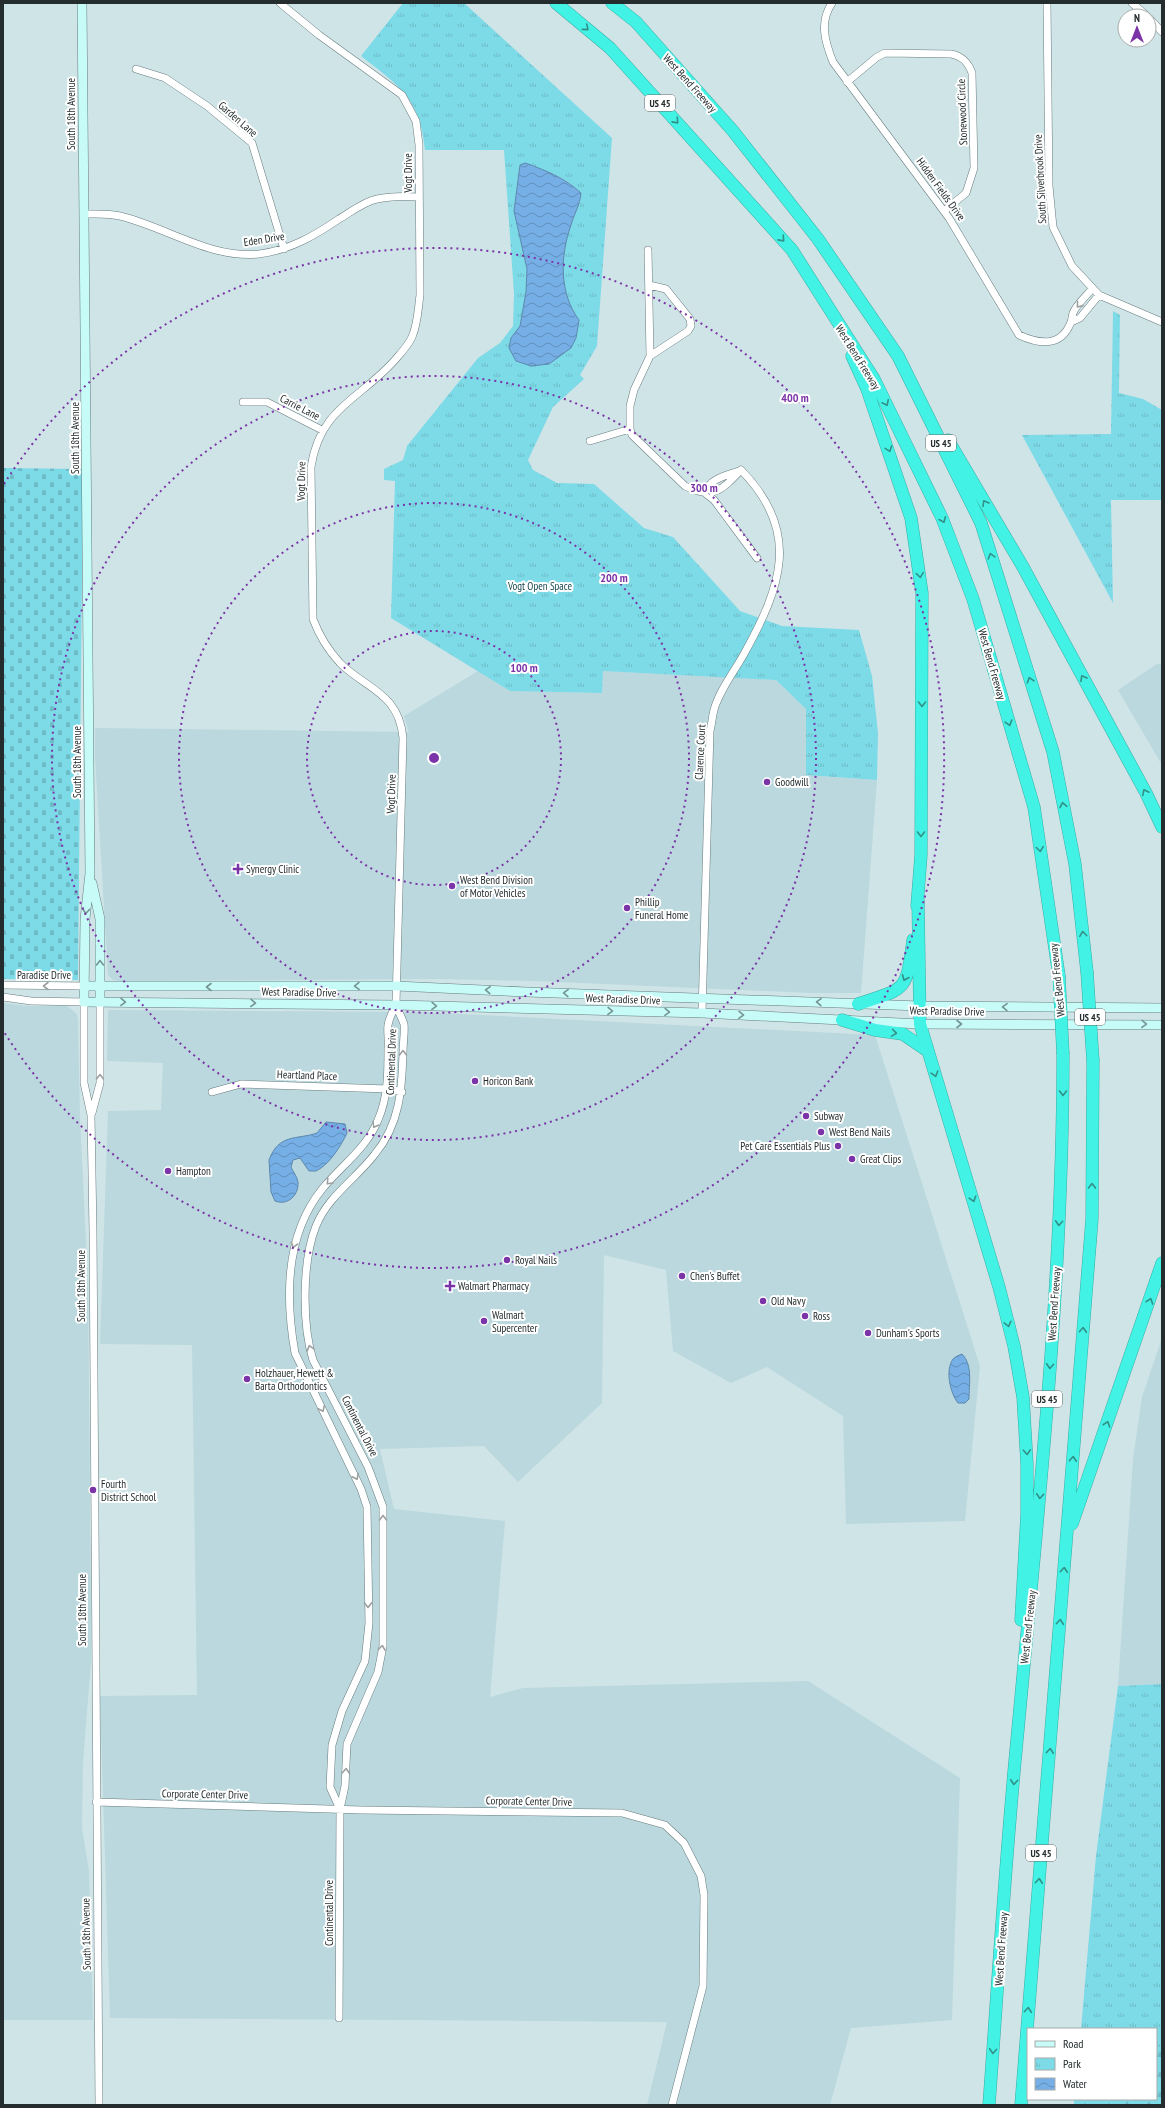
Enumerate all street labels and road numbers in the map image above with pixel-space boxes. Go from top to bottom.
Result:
street label: West Bend Freeway [660,51,720,116]
street label: South 18th Avenue [64,78,78,150]
street label: Stonewood Circle [954,78,970,145]
road number: US 45 [645,95,675,111]
street label: Garden Lane [215,98,261,140]
street label: South Silverbrook Drive [1031,133,1049,224]
street label: Vogt Drive [401,153,415,194]
street label: Hidden Fields Drive [913,155,969,224]
street label: Eden Drive [243,229,286,249]
street label: West Bend Freeway [833,322,884,393]
street label: Carrie Lane [278,391,323,423]
street label: South 18th Avenue [68,402,82,474]
road number: US 45 [926,435,956,451]
street label: Vogt Drive [294,461,308,502]
street label: West Bend Freeway [975,627,1009,702]
street label: Clarence Court [692,724,708,780]
street label: South 18th Avenue [70,726,84,798]
street label: Vogt Drive [383,774,399,815]
street label: West Bend Freeway [1046,942,1068,1017]
street label: Paradise Drive [17,968,72,982]
street label: West Paradise Drive [261,984,337,1000]
street label: West Paradise Drive [585,991,661,1007]
street label: West Paradise Drive [909,1003,985,1019]
road number: US 45 [1075,1009,1105,1025]
street label: Continental Drive [383,1028,399,1095]
street label: Heartland Place [277,1067,338,1083]
street label: South 18th Avenue [74,1250,88,1322]
street label: West Bend Freeway [1044,1266,1064,1341]
road number: US 45 [1032,1391,1062,1407]
street label: Continental Drive [339,1393,381,1459]
street label: South 18th Avenue [75,1574,89,1646]
street label: West Bend Freeway [1017,1589,1039,1664]
street label: Corporate Center Drive [162,1786,249,1802]
street label: Corporate Center Drive [486,1793,573,1809]
road number: US 45 [1026,1845,1056,1861]
street label: Continental Drive [322,1879,336,1946]
street label: South 18th Avenue [78,1897,94,1970]
street label: West Bend Freeway [991,1911,1011,1986]

